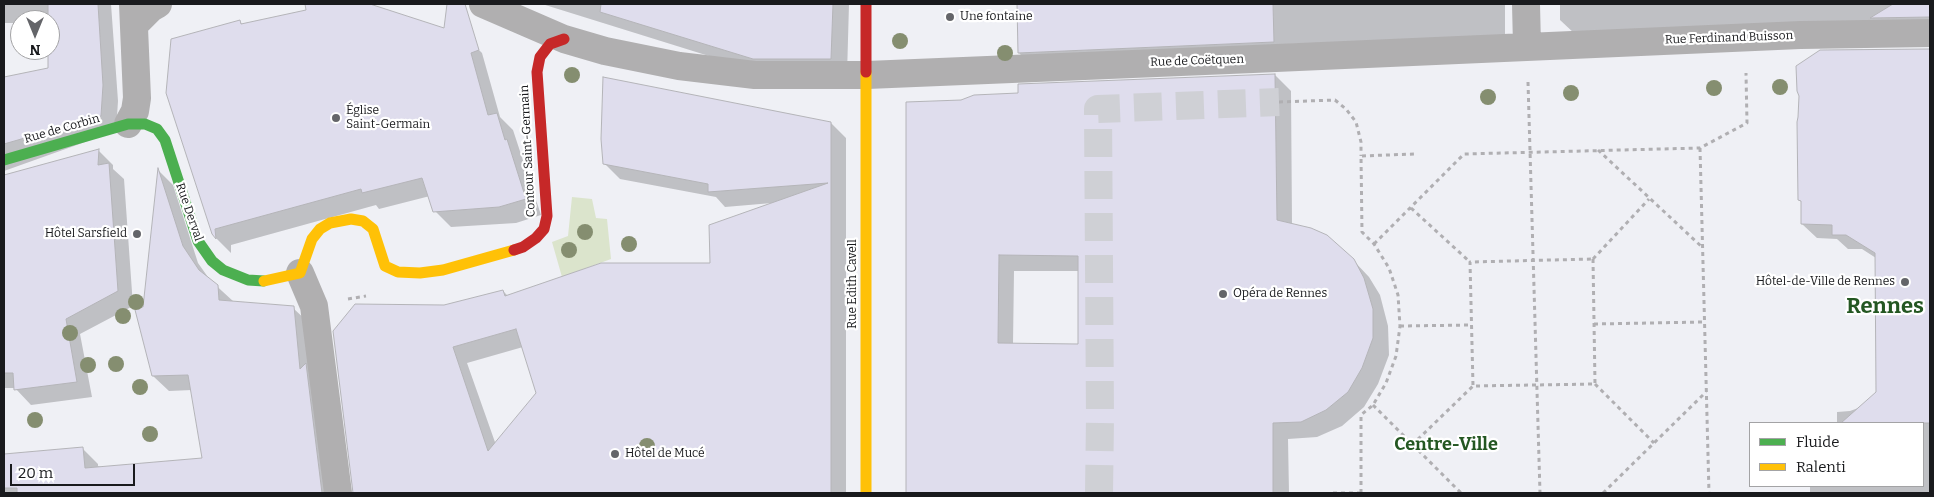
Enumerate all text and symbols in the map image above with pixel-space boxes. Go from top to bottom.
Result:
north arrow [10,10,60,60]
place label: Une fontaine [960,10,1033,24]
marker: Une fontaine [944,11,956,23]
street label: Rue Ferdinand Buisson [1665,29,1793,47]
text: N [30,41,40,58]
street label: Rue de Coëtquen [1150,52,1244,70]
street label: Contour Saint-Germain [517,85,539,217]
place label: Église Saint-Germain [346,104,430,132]
street label: Rue de Corbin [23,111,101,147]
marker: Église Saint-Germain [330,112,342,124]
street label: Rue Derval [172,181,206,243]
place label: Hôtel Sarsfield [45,227,127,241]
marker: Hôtel Sarsfield [131,228,143,240]
street label: Rue Edith Cavell [846,239,860,329]
place label: Hôtel-de-Ville de Rennes [1756,275,1895,289]
marker: Hôtel-de-Ville de Rennes [1899,276,1911,288]
place label: Opéra de Rennes [1233,287,1327,301]
marker: Opéra de Rennes [1217,288,1229,300]
district label: Rennes [1846,294,1924,320]
legend [1749,422,1924,487]
text: Fluide [1796,433,1839,451]
district label: Centre-Ville [1394,434,1498,456]
place label: Hôtel de Mucé [625,447,705,461]
marker: Hôtel de Mucé [609,448,621,460]
scale bar [12,454,138,486]
text: Ralenti [1796,458,1846,476]
text: 20 m [18,464,53,482]

